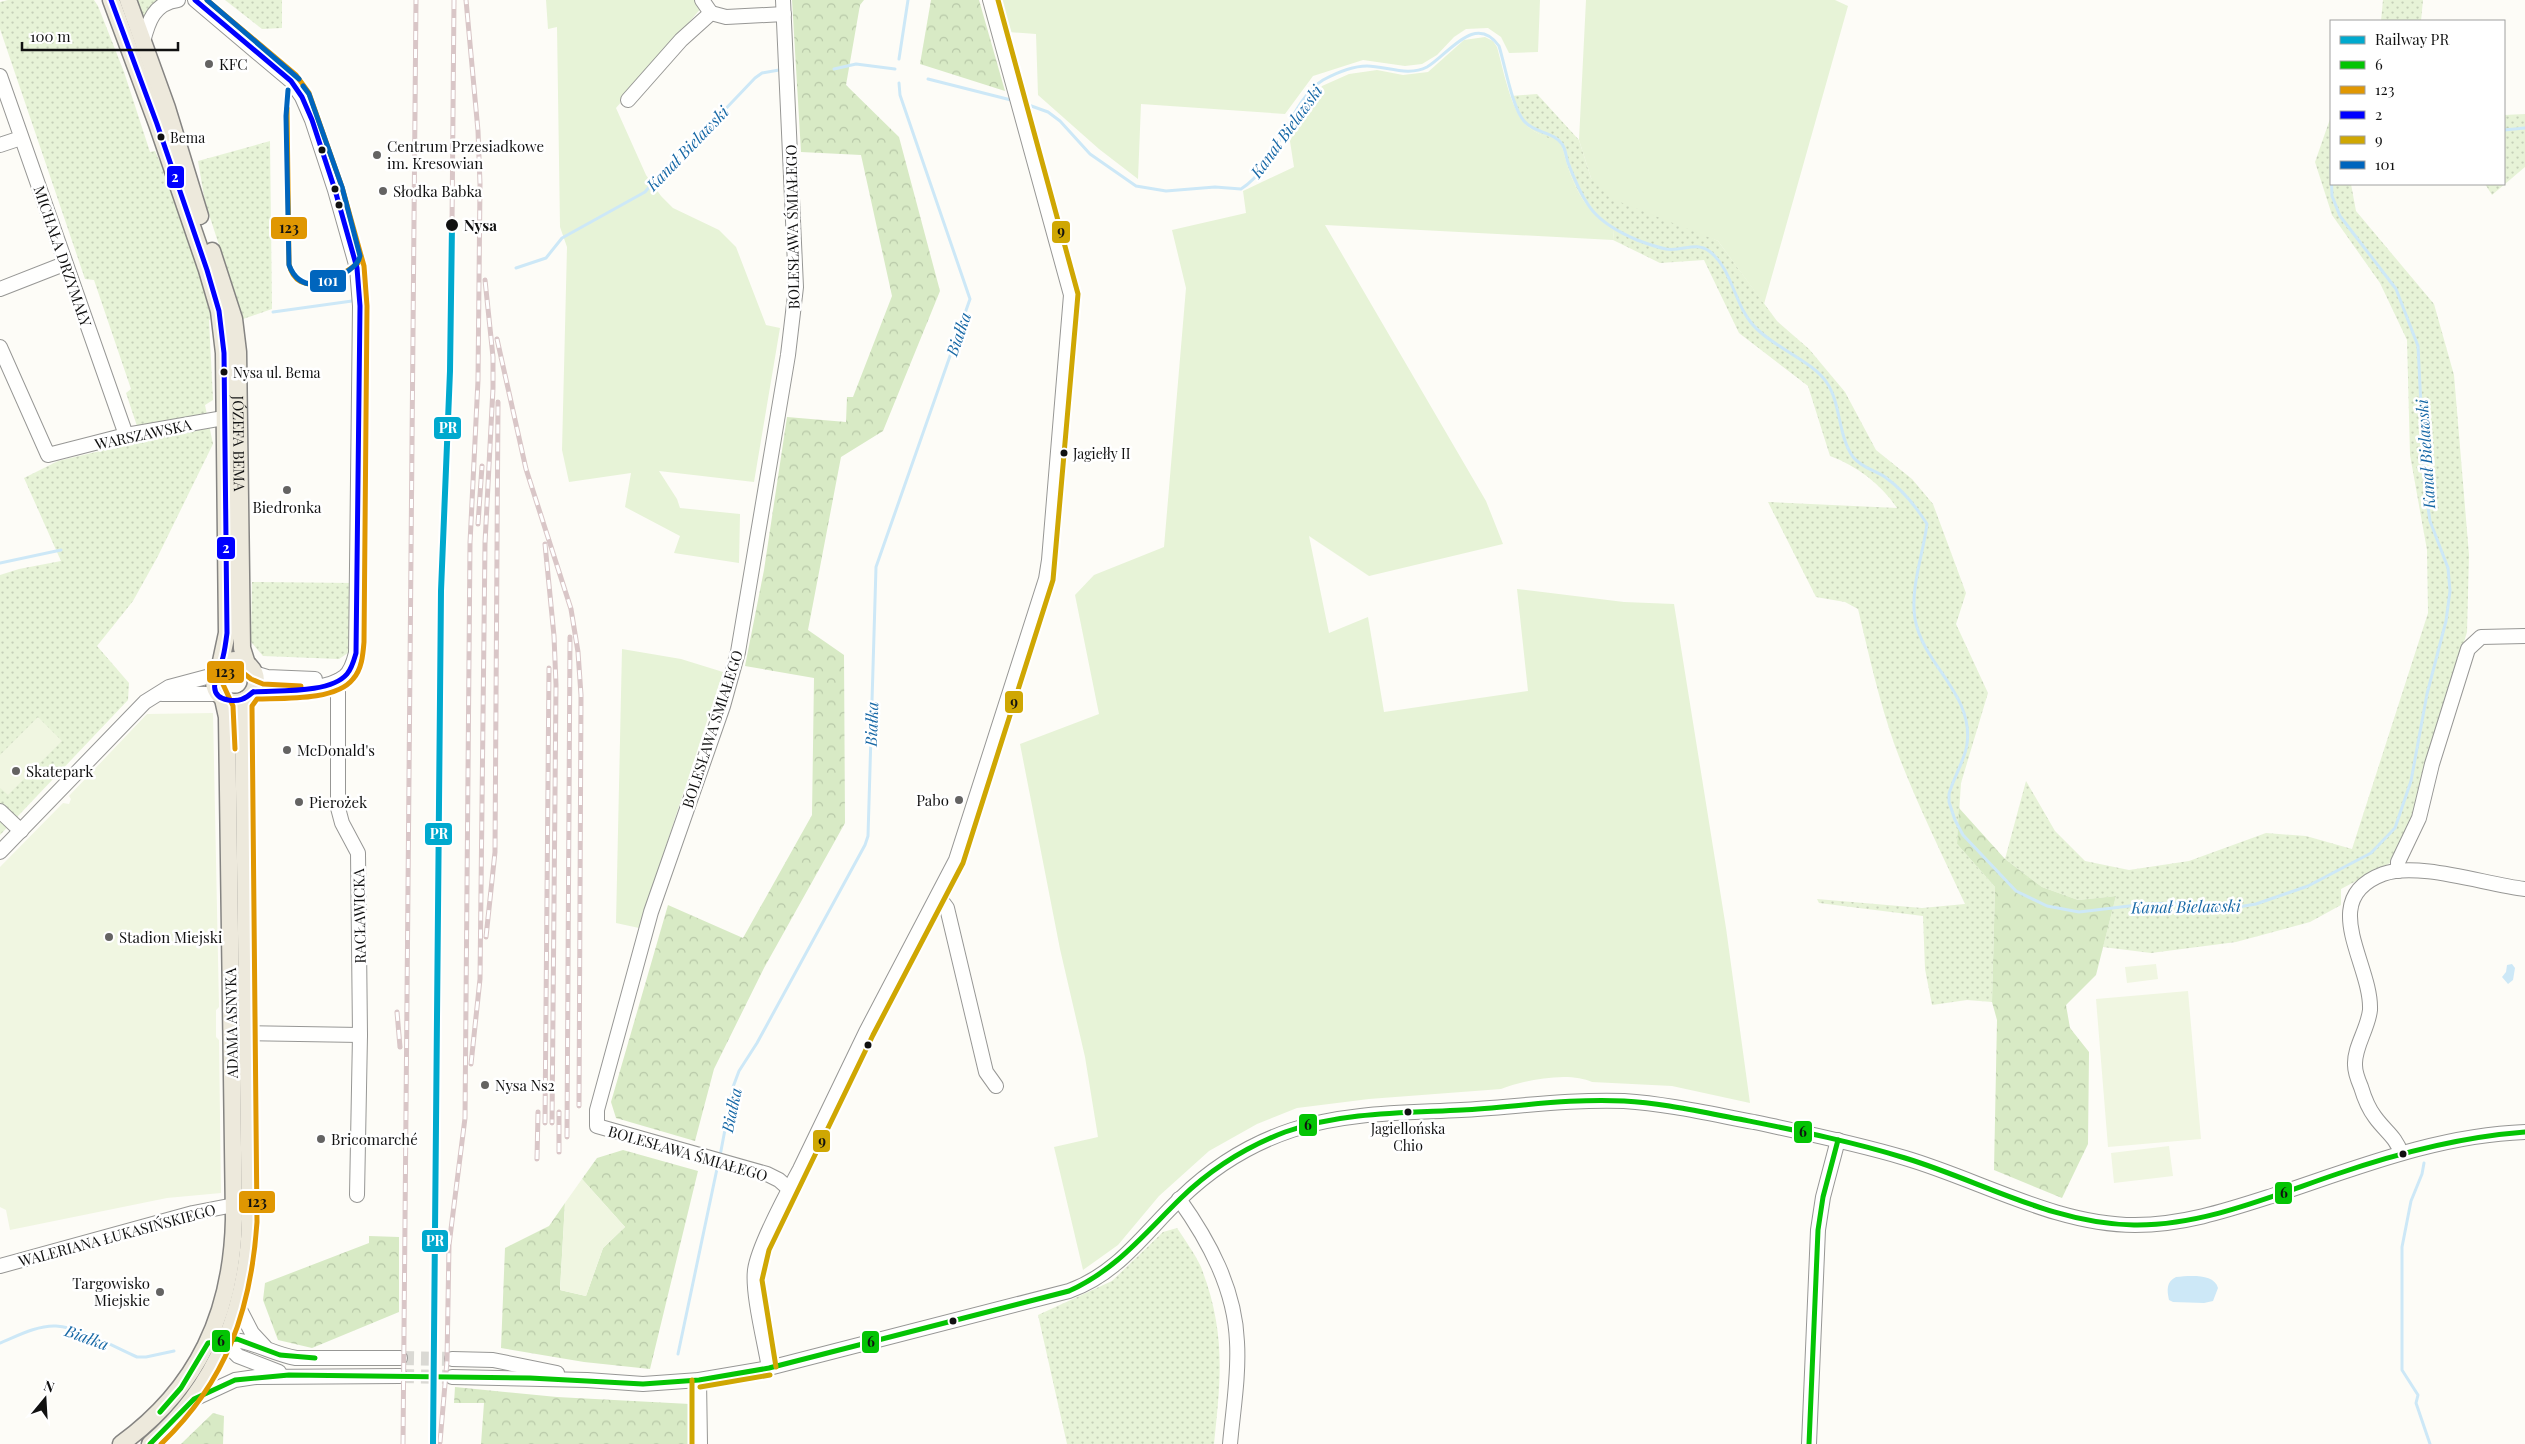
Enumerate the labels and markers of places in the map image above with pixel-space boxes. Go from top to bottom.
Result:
place label: KFC [219,54,248,74]
marker: KFC [203,58,215,70]
place label: Bema [170,128,205,147]
marker: Bema [156,132,166,142]
place label: Centrum Przesiadkowe im. Kresowian [387,136,544,173]
unlabelled marker [317,145,327,155]
marker: Centrum Przesiadkowe im. Kresowian [371,149,383,161]
place label: Słodka Babka [393,181,483,201]
unlabelled marker [330,184,340,194]
marker: Słodka Babka [377,185,389,197]
unlabelled marker [334,200,344,210]
place label: Nysa [464,215,497,235]
marker: Nysa [444,217,460,233]
place label: Nysa ul. Bema [233,363,321,382]
marker: Nysa ul. Bema [219,367,229,377]
place label: Jagiełły II [1072,444,1131,463]
marker: Jagiełły II [1059,448,1069,458]
marker: Biedronka [281,484,293,496]
place label: Biedronka [252,497,322,517]
place label: McDonald's [297,740,375,760]
marker: McDonald's [281,744,293,756]
place label: Skatepark [26,761,94,781]
marker: Skatepark [10,765,22,777]
place label: Pabo [916,790,949,810]
place label: Pierożek [309,792,368,812]
marker: Pabo [953,794,965,806]
marker: Pierożek [293,796,305,808]
place label: Stadion Miejski [119,927,223,947]
marker: Stadion Miejski [103,931,115,943]
unlabelled marker [863,1040,873,1050]
place label: Nysa Ns2 [495,1075,555,1095]
marker: Nysa Ns2 [479,1079,491,1091]
marker: Jagiellońska Chio [1403,1107,1413,1117]
place label: Jagiellońska Chio [1370,1119,1445,1155]
place label: Bricomarché [331,1129,418,1149]
marker: Bricomarché [315,1133,327,1145]
unlabelled marker [2398,1149,2408,1159]
place label: Targowisko Miejskie [72,1273,150,1310]
marker: Targowisko Miejskie [154,1286,166,1298]
unlabelled marker [948,1316,958,1326]

